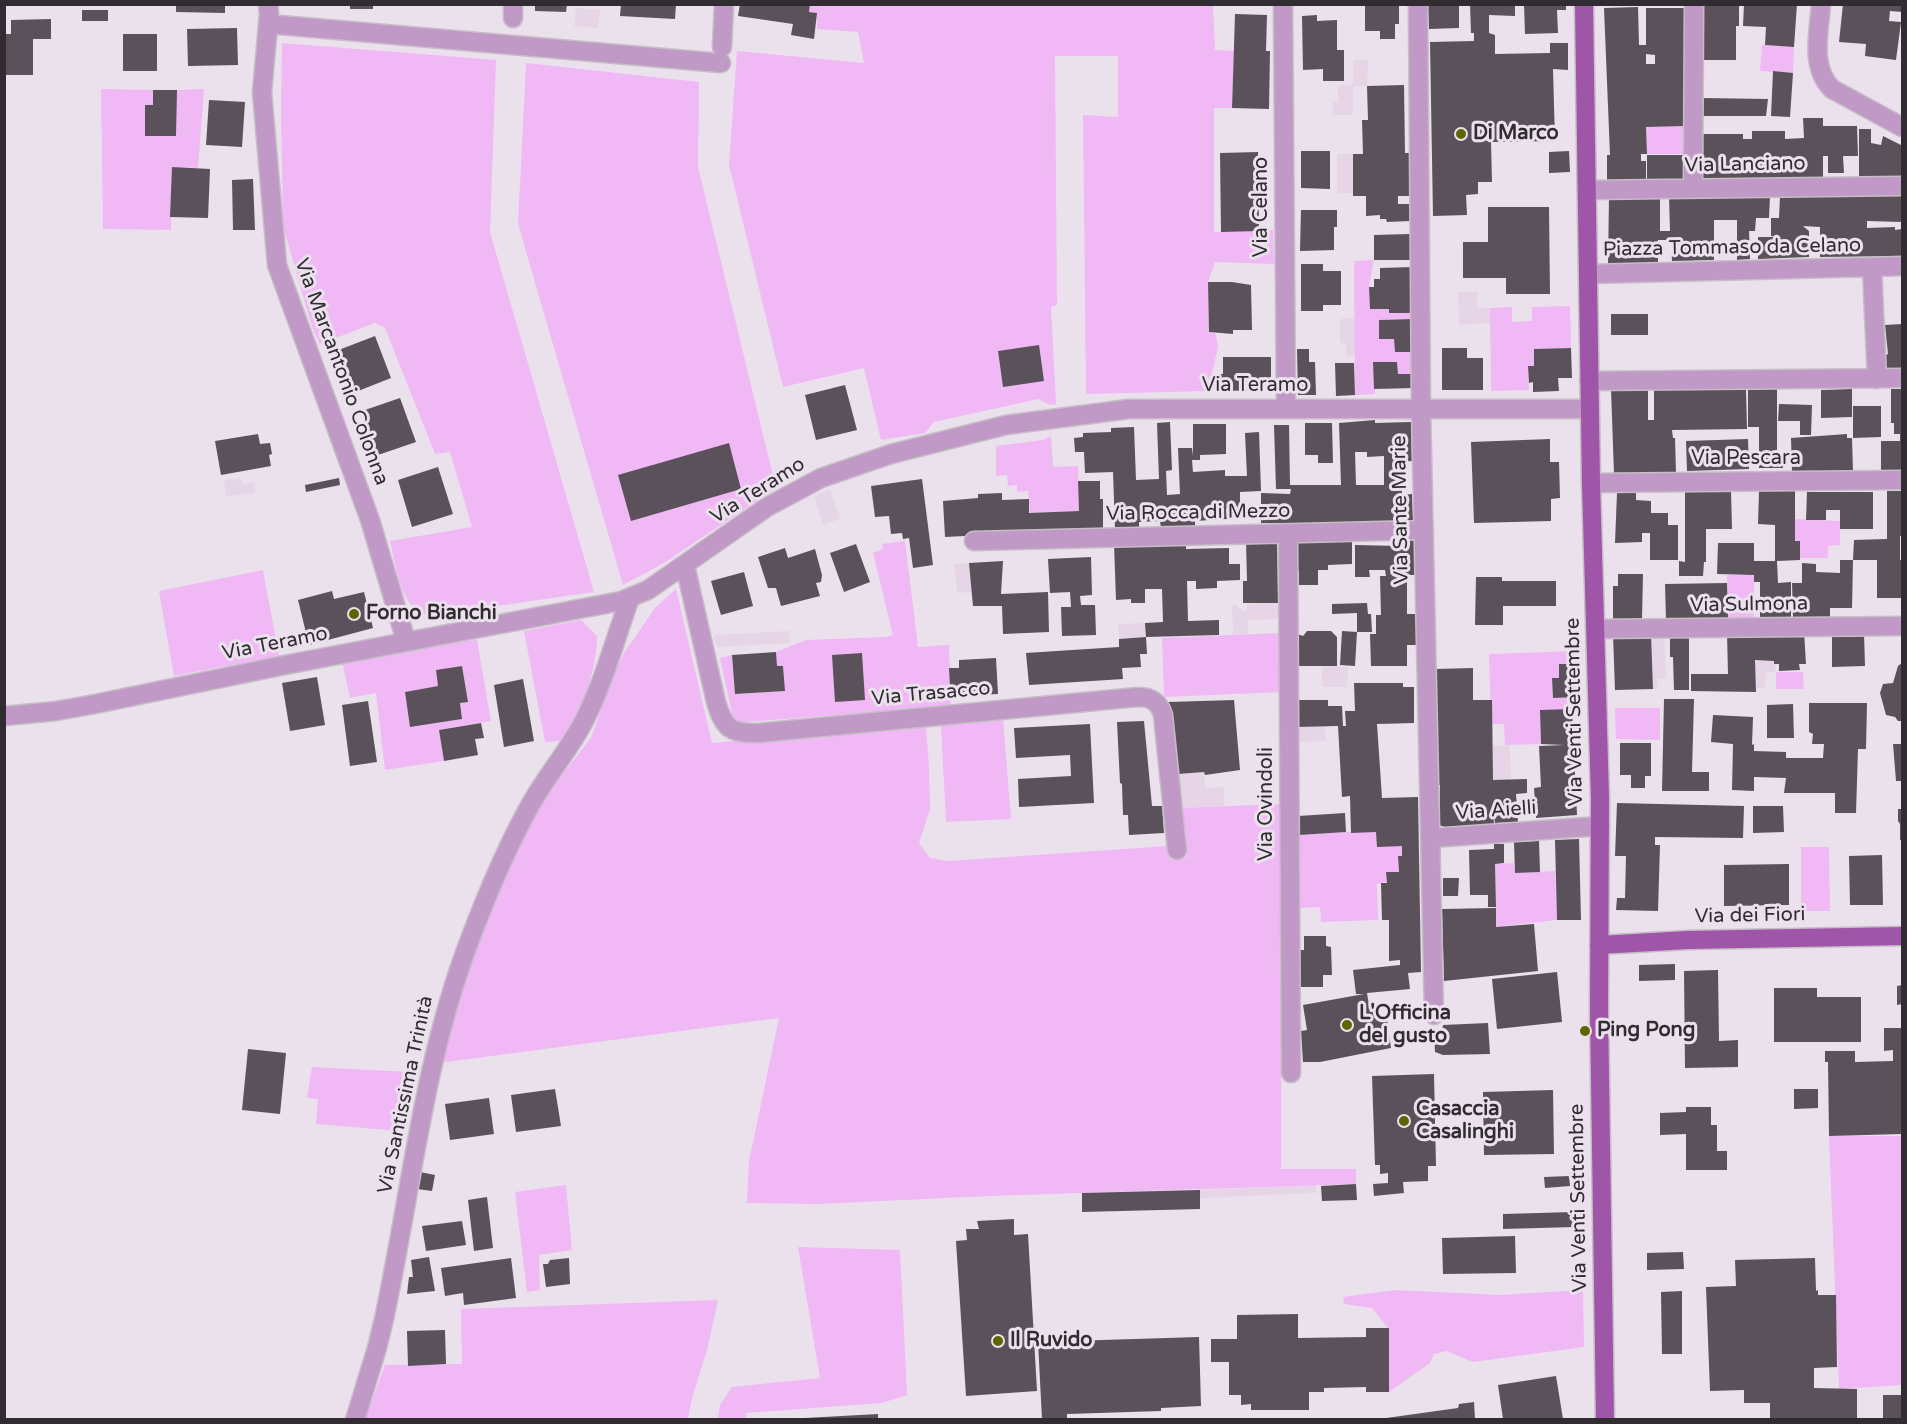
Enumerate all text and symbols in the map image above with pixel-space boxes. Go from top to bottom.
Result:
place label: Di Marco [1473,122,1559,146]
marker: Di Marco [1454,127,1468,141]
street label: Via Lanciano [1684,152,1806,178]
street label: Via Celano [1250,157,1274,257]
street label: Piazza Tommaso da Celano [1603,234,1861,262]
street label: Via Marcantonio Colonna [289,255,393,489]
street label: Via Teramo [1202,374,1308,398]
street label: Via Sante Marie [1388,435,1414,585]
street label: Via Pescara [1691,447,1801,471]
street label: Via Teramo [706,453,810,529]
street label: Via Rocca di Mezzo [1106,499,1290,527]
street label: Via Sulmona [1690,592,1808,618]
place label: Forno Bianchi [366,602,497,626]
marker: Forno Bianchi [347,607,361,621]
street label: Via Venti Settembre [1561,617,1589,807]
street label: Via Teramo [220,622,330,666]
street label: Via Trasacco [871,677,991,711]
street label: Via Ovindoli [1255,747,1279,861]
street label: Via Aielli [1455,796,1537,826]
street label: Via dei Fiori [1694,903,1806,929]
street label: Via Santissima Trinità [373,994,439,1196]
place label: L'Officina del gusto [1359,1002,1451,1049]
marker: L'Officina del gusto [1340,1018,1354,1032]
place label: Ping Pong [1597,1019,1695,1043]
marker: Ping Pong [1578,1024,1592,1038]
place label: Casaccia Casalinghi [1416,1098,1514,1145]
street label: Via Venti Settembre [1565,1103,1593,1293]
marker: Casaccia Casalinghi [1397,1114,1411,1128]
place label: Il Ruvido [1010,1329,1092,1353]
marker: Il Ruvido [991,1334,1005,1348]

